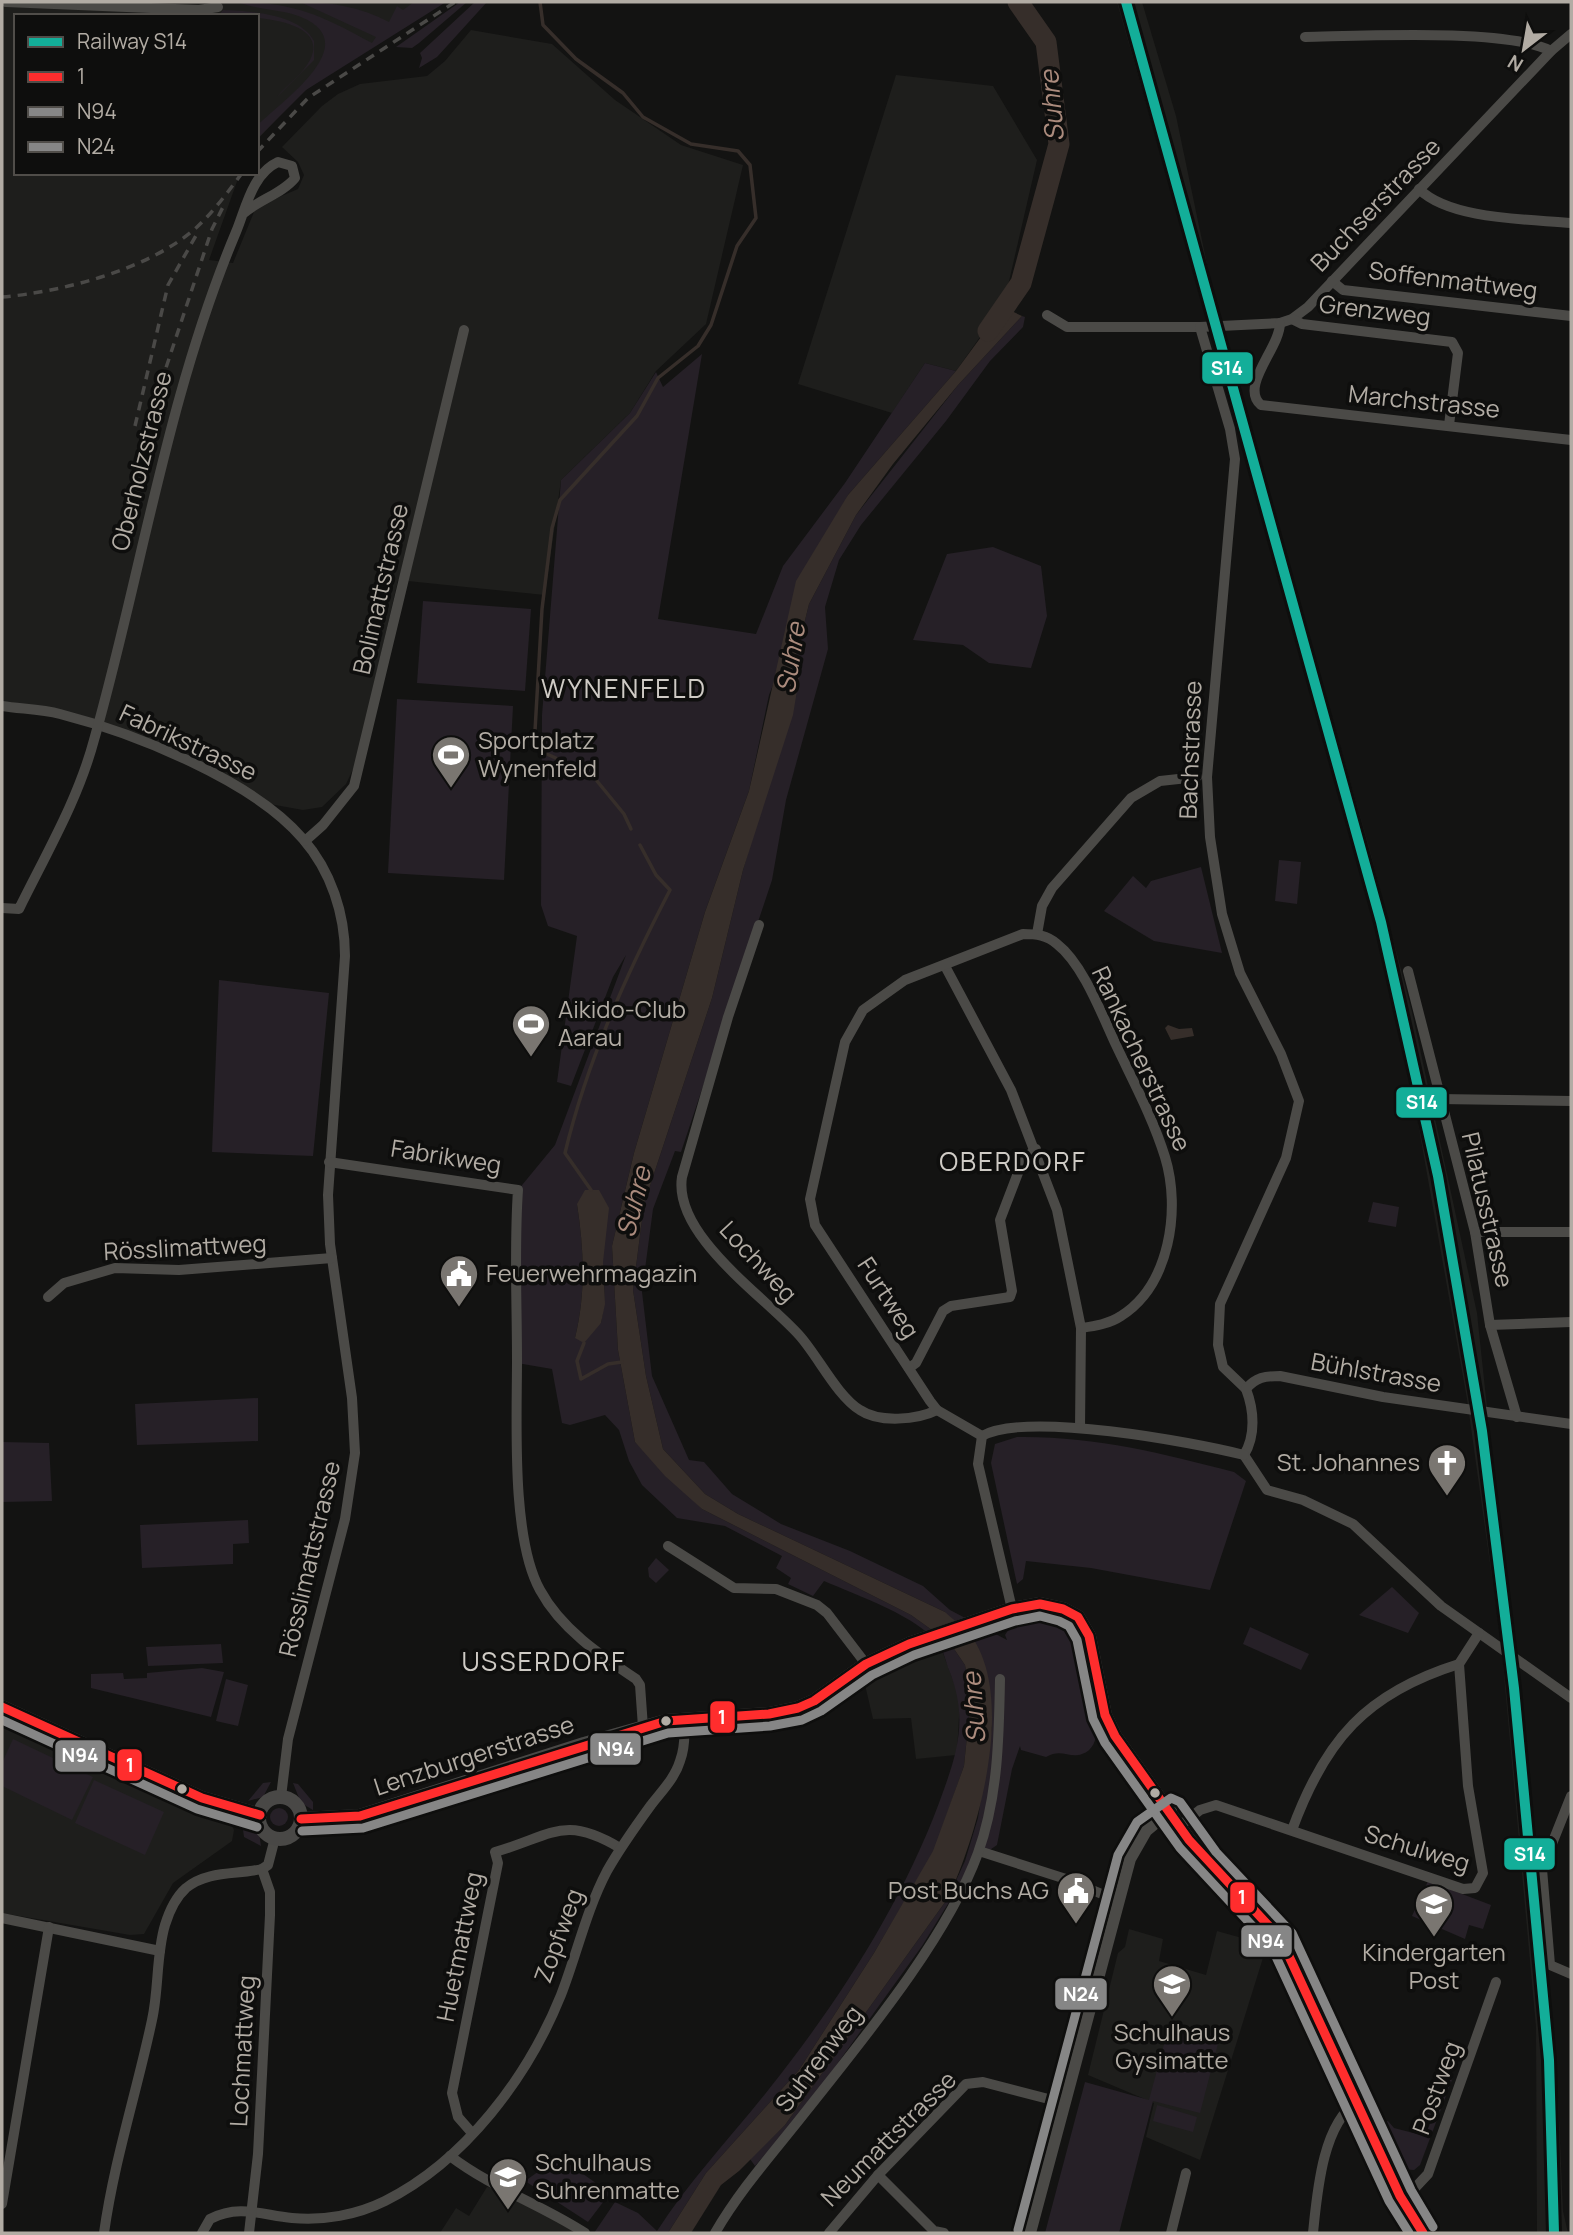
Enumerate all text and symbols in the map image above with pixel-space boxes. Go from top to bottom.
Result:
legend [14,14,259,175]
north arrow [1489,14,1559,84]
text: Railway S14 [77,27,187,55]
text: N [1503,49,1528,78]
text: 1 [77,62,85,90]
water label: Suhre [1030,67,1072,143]
text: N94 [77,97,117,125]
street label: Buchserstrasse [1303,130,1447,278]
text: N24 [77,132,115,160]
street label: Soffenmattweg [1367,253,1540,306]
street label: Grenzweg [1318,286,1433,333]
line badge: S14 [1201,351,1254,385]
text: S14 [1211,355,1243,381]
street label: Oberholzstrasse [102,367,179,554]
street label: Marchstrasse [1347,376,1502,425]
street label: Bolimattstrasse [344,500,415,677]
water label: Suhre [767,618,814,696]
district label: WYNENFELD [541,670,707,706]
street label: Bachstrasse [1171,680,1208,820]
street label: Fabrikstrasse [115,695,263,788]
place label: Sportplatz Wynenfeld [478,723,597,784]
sports icon: Sportplatz Wynenfeld [430,734,472,789]
street label: Rankacherstrasse [1085,960,1200,1156]
place label: Aikido-Club Aarau [558,992,686,1053]
sports icon: Aikido-Club Aarau [510,1003,552,1058]
line badge: S14 [1395,1086,1448,1119]
text: S14 [1406,1089,1438,1115]
street label: Pilatusstrasse [1455,1129,1522,1291]
street label: Fabrikweg [389,1131,504,1181]
district label: OBERDORF [939,1143,1087,1179]
water label: Suhre [607,1161,660,1241]
street label: Lochweg [713,1213,805,1309]
street label: Rösslimattweg [103,1226,267,1267]
street label: Furtweg [851,1250,928,1344]
public building icon: Feuerwehrmagazin [438,1253,480,1308]
place label: Feuerwehrmagazin [486,1256,697,1289]
street label: Bühlstrasse [1309,1344,1444,1399]
church icon: St. Johannes [1426,1442,1468,1497]
place label: St. Johannes [1277,1445,1420,1478]
street label: Rösslimattstrasse [270,1457,347,1660]
district label: USSERDORF [462,1643,626,1679]
water label: Suhre [952,1669,993,1745]
line badge: 1 [709,1700,736,1734]
text: 1 [718,1704,726,1730]
street label: Lenzburgerstrasse [369,1707,578,1803]
unlabelled marker [659,1714,673,1728]
line badge: N94 [589,1732,642,1766]
text: N94 [597,1736,635,1762]
line badge: N94 [54,1739,107,1773]
text: N94 [61,1742,99,1768]
line badge: 1 [116,1748,143,1782]
text: 1 [126,1752,134,1778]
unlabelled marker [175,1782,189,1796]
unlabelled marker [1148,1786,1162,1800]
street label: Schulweg [1361,1816,1474,1879]
line badge: S14 [1503,1837,1556,1871]
text: S14 [1514,1841,1546,1867]
street label: Huetmattweg [428,1869,489,2024]
public building icon: Post Buchs AG [1055,1870,1097,1925]
place label: Post Buchs AG [888,1873,1049,1906]
line badge: 1 [1229,1881,1256,1914]
school or university icon: Kindergarten Post [1413,1883,1455,1938]
street label: Zopfweg [525,1884,590,1987]
text: 1 [1238,1884,1246,1910]
line badge: N94 [1240,1924,1293,1958]
text: N94 [1247,1928,1285,1954]
place label: Kindergarten Post [1362,1935,1506,1996]
school or university icon: Schulhaus Gysimatte [1151,1963,1193,2018]
street label: Lochmattweg [221,1974,262,2128]
line badge: N24 [1054,1977,1108,2011]
text: N24 [1063,1981,1099,2007]
street label: Suhrenweg [767,1998,869,2118]
place label: Schulhaus Gysimatte [1114,2015,1230,2076]
street label: Postweg [1404,2036,1468,2139]
street label: Neumattstrasse [813,2063,963,2213]
place label: Schulhaus Suhrenmatte [535,2145,680,2206]
school or university icon: Schulhaus Suhrenmatte [487,2156,529,2211]

